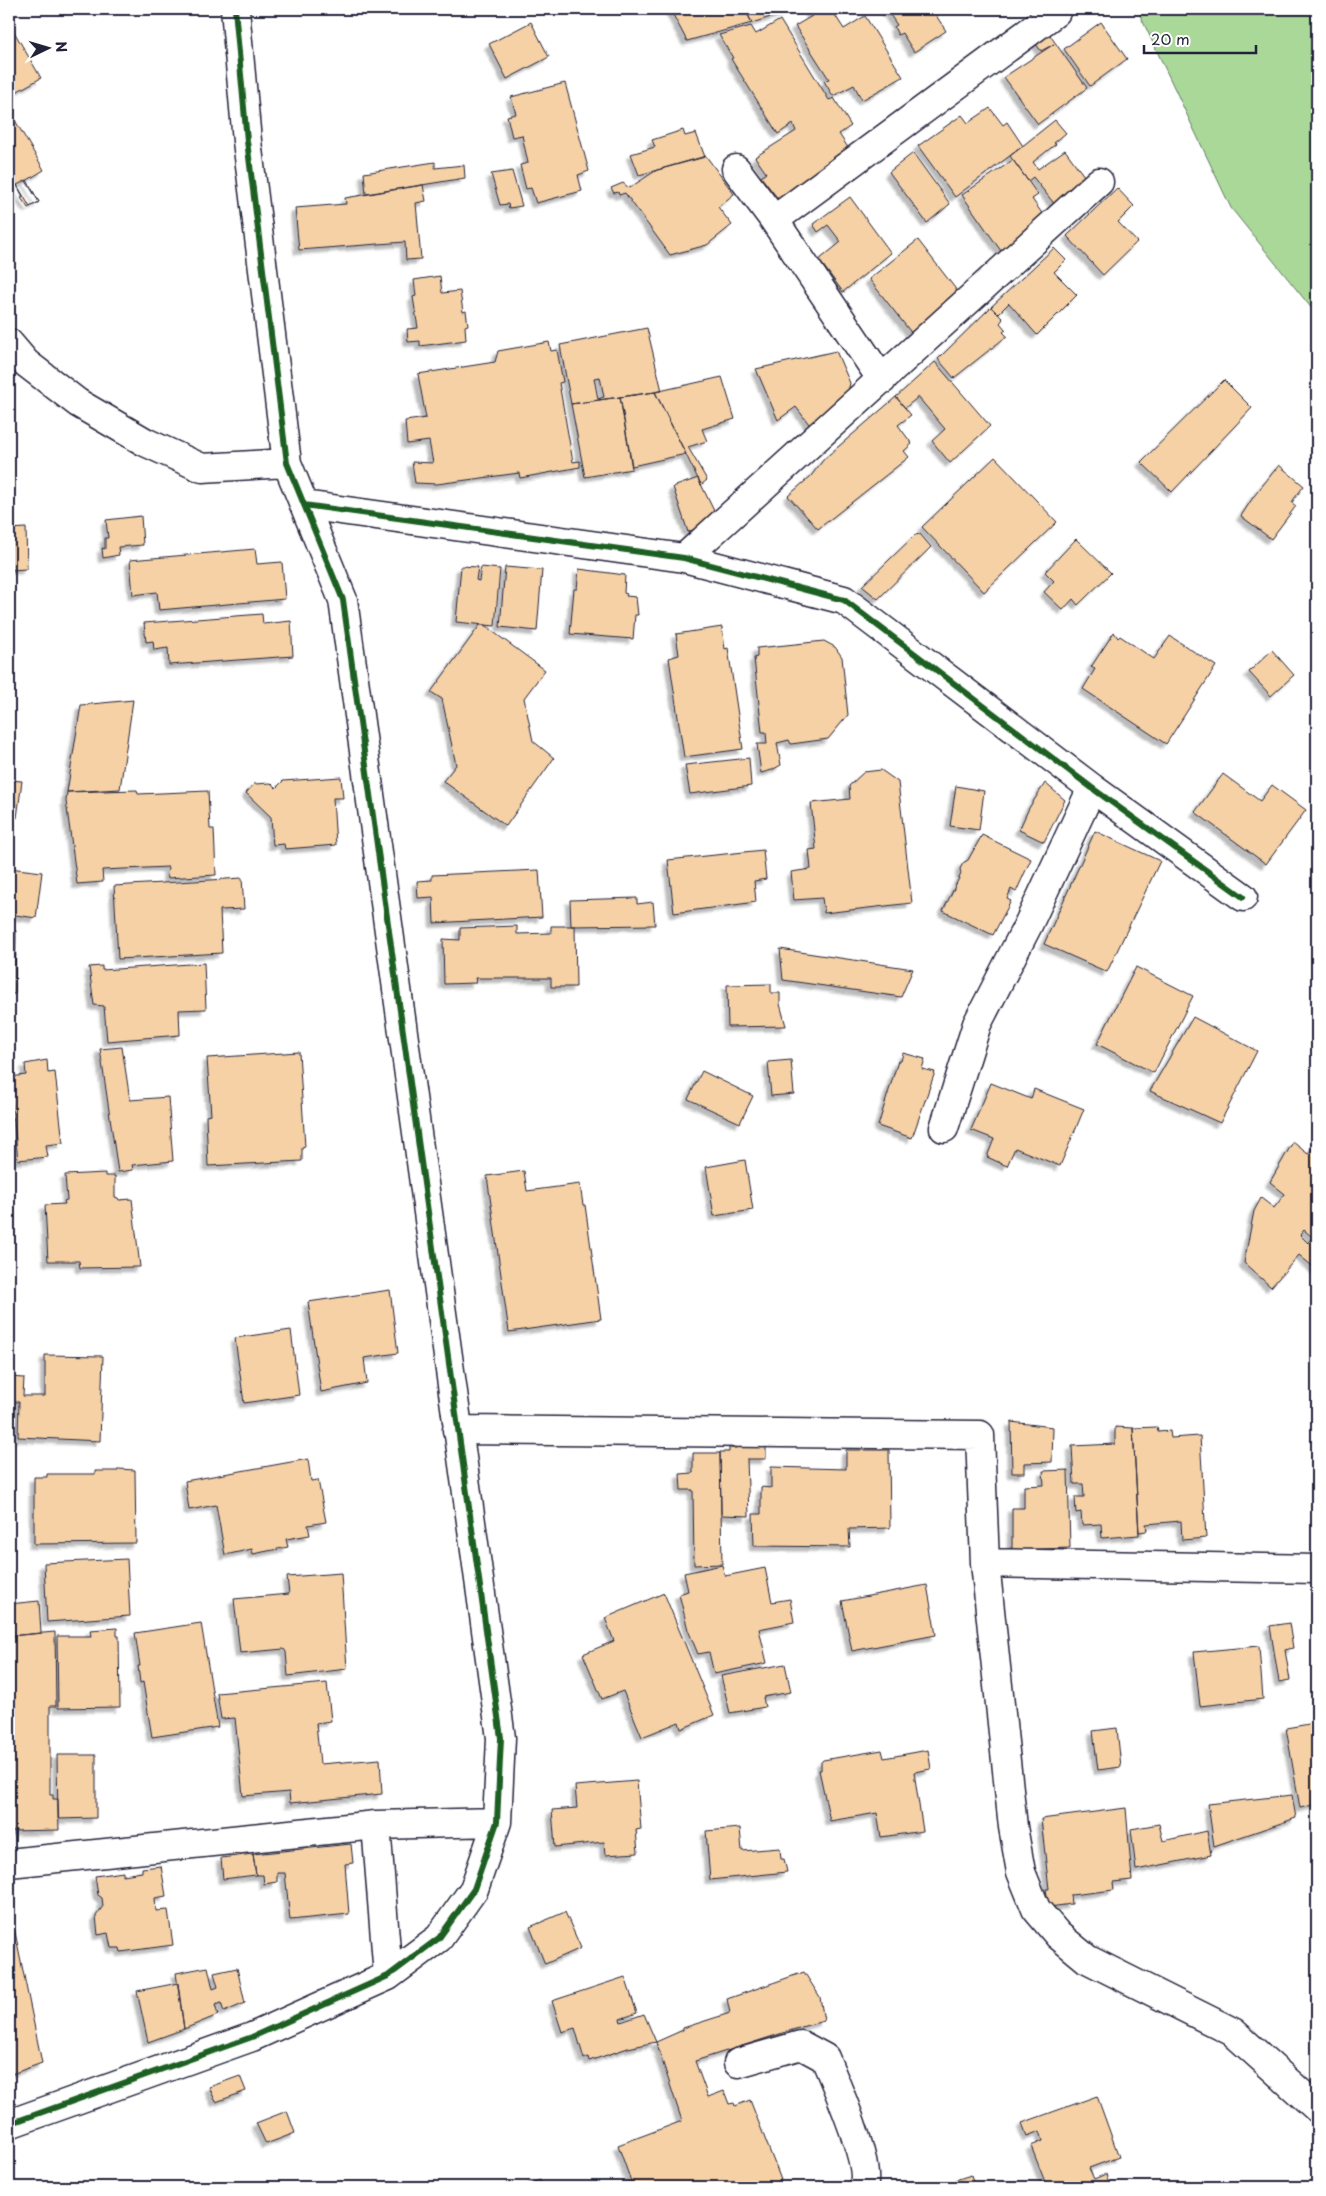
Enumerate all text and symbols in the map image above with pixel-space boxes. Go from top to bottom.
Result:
north arrow [22,22,72,72]
scale bar [1144,22,1256,54]
text: 20 m [1151,27,1190,50]
text: N [51,40,72,53]

